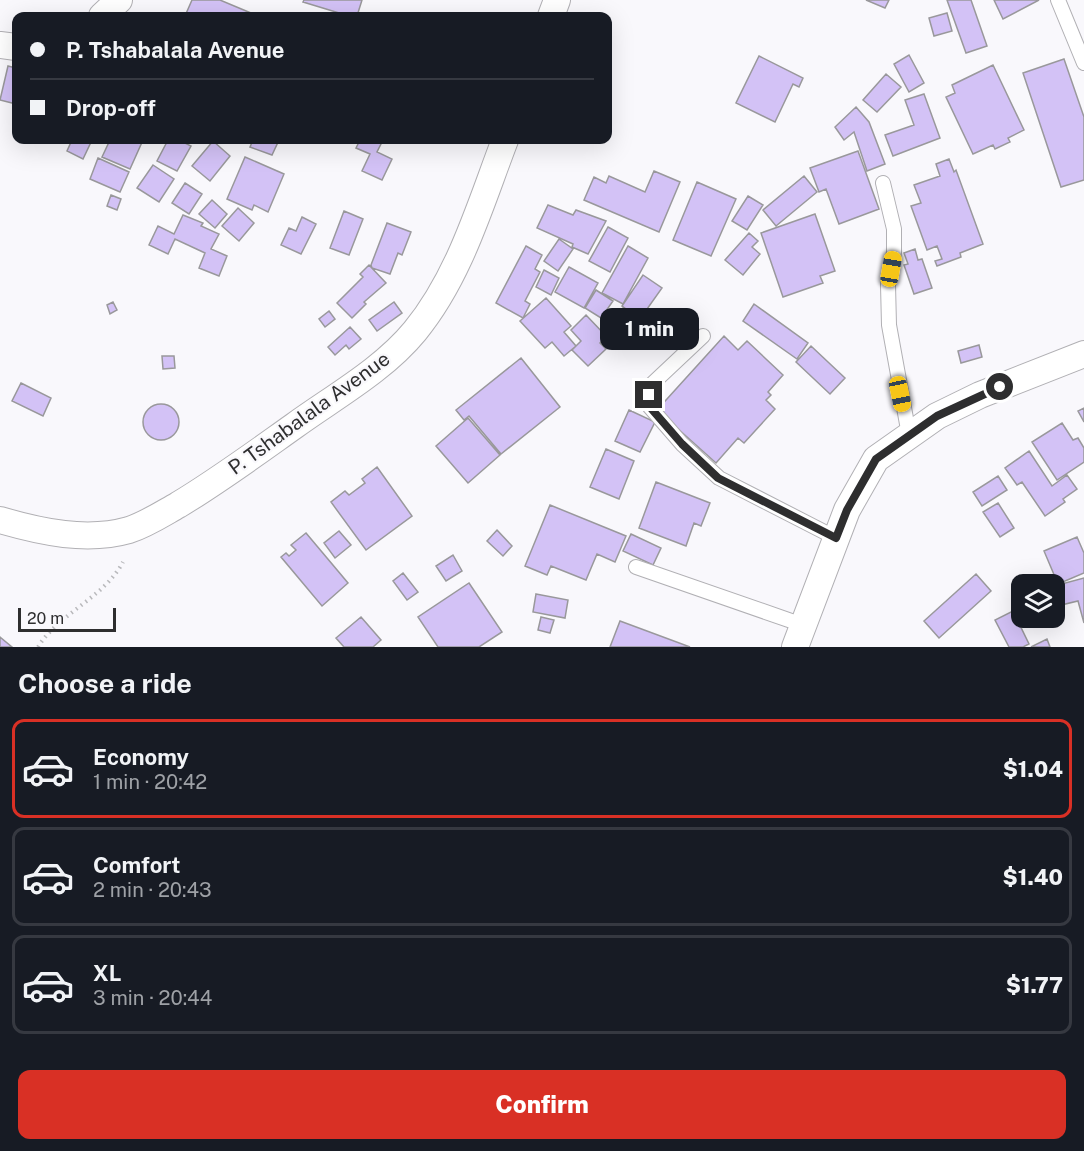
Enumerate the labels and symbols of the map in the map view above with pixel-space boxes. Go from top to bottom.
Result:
car [879,250,903,288]
callout: 1 min [600,308,698,350]
street label: P. Tshabalala Avenue [224,346,394,480]
route start [986,373,1013,400]
car [887,375,913,413]
route end [635,381,662,408]
scale bar [18,605,116,632]

